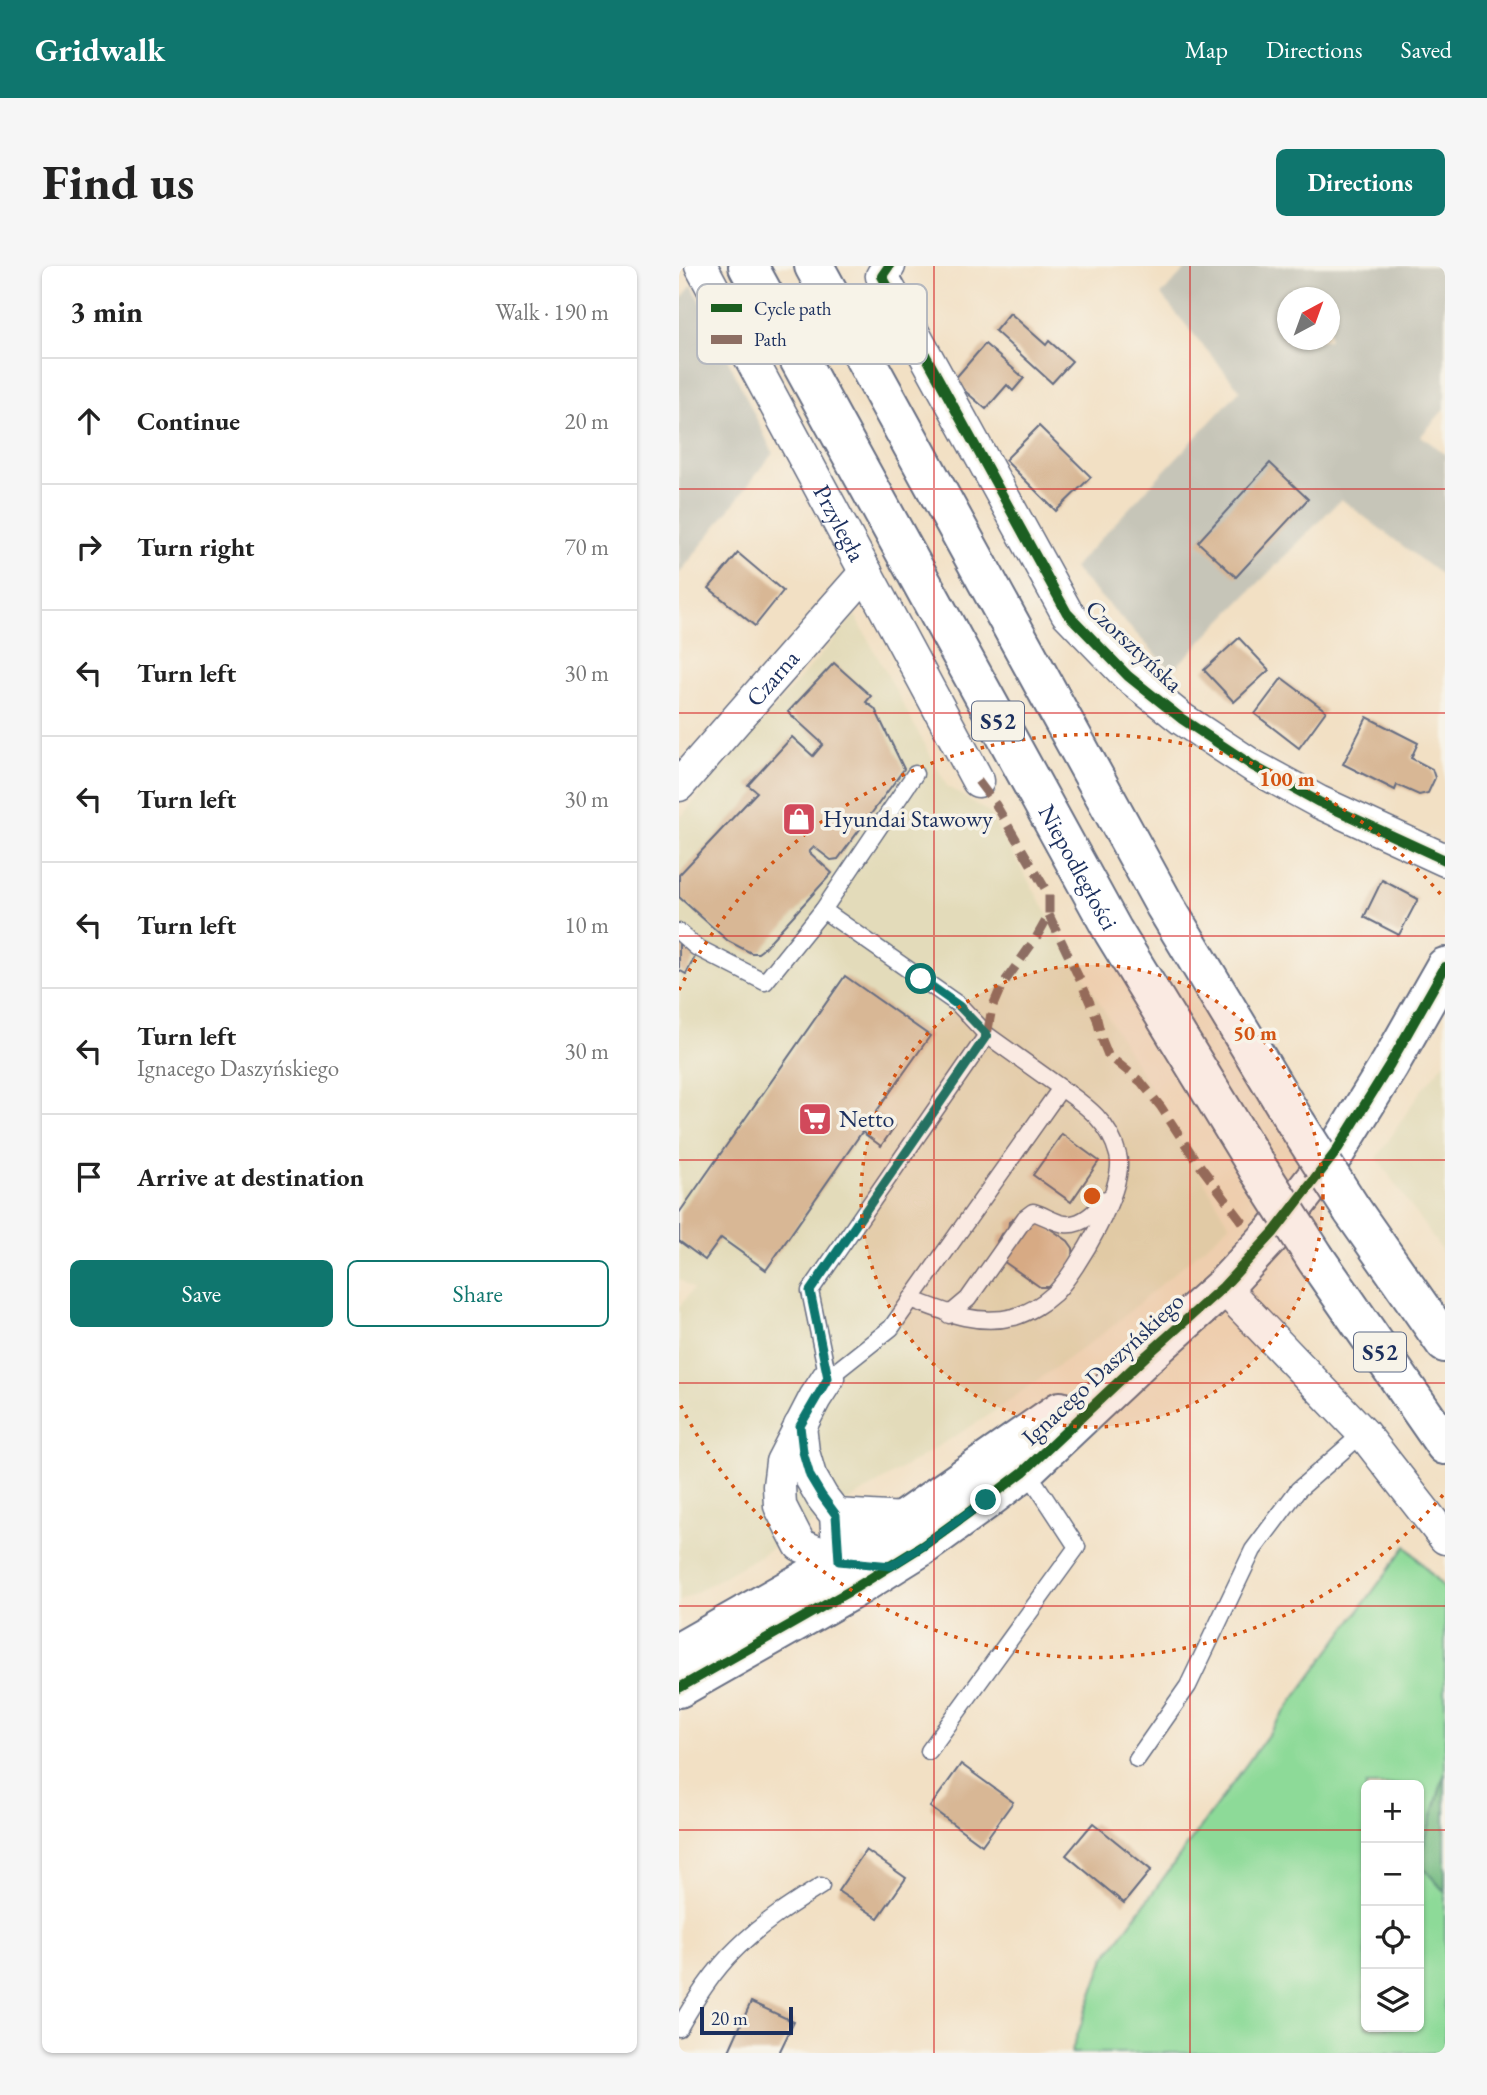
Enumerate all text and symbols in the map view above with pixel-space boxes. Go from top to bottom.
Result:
text: Gridwalk [35,28,165,71]
text: Map [1185,34,1228,65]
text: Directions [1266,34,1363,65]
text: Saved [1401,34,1452,65]
button: Directions [1276,149,1445,216]
text: Find us [42,150,194,214]
legend [697,284,927,364]
north arrow [1277,287,1340,350]
text: 3 min [70,292,143,331]
text: Cycle path [754,296,832,321]
text: Walk · 190 m [495,297,609,327]
text: Path [754,327,787,352]
icon: ahead [70,402,108,440]
text: Continue [137,404,240,438]
text: 20 m [564,406,609,436]
street label: Przyległa [807,479,873,567]
icon: right [70,528,108,566]
text: Turn right [137,530,255,564]
text: 70 m [564,532,609,562]
street label: Czorsztyńska [1079,593,1190,699]
street label: Czarna [739,643,806,713]
icon: left [70,654,108,692]
text: Turn left [137,656,236,690]
text: 30 m [564,658,609,688]
road number: S52 [972,702,1024,741]
text: 100 m [1259,765,1315,792]
icon: left [70,780,108,818]
text: Turn left [137,782,236,816]
text: 30 m [564,784,609,814]
street label: Niepodległości [1032,799,1125,935]
shop icon: Hyundai Stawowy [780,800,818,838]
place label: Hyundai Stawowy [823,803,993,834]
icon: left [70,906,108,944]
text: Turn left [137,908,236,942]
text: 10 m [564,910,609,940]
route start [905,963,936,994]
text: Turn left [137,1019,236,1053]
text: 50 m [1233,1019,1277,1046]
icon: left [70,1032,108,1070]
text: 30 m [564,1036,609,1066]
text: Ignacego Daszyńskiego [137,1053,339,1083]
supermarket icon: Netto [796,1100,834,1138]
place label: Netto [839,1103,894,1134]
icon: arrive [70,1158,108,1196]
text: Arrive at destination [137,1160,364,1194]
centre of rings [1080,1184,1104,1208]
button: Save [70,1260,333,1327]
button: Share [347,1260,609,1327]
street label: Ignacego Daszyńskiego [1015,1285,1190,1452]
road number: S52 [1354,1332,1406,1372]
route end [970,1484,1001,1515]
map controls [1361,1780,1424,2032]
button: + [1361,1780,1424,1843]
button: − [1361,1843,1424,1906]
button: locate [1361,1906,1424,1969]
button: layers [1361,1969,1424,2032]
scale bar [700,2004,793,2036]
text: 20 m [711,2006,748,2031]

